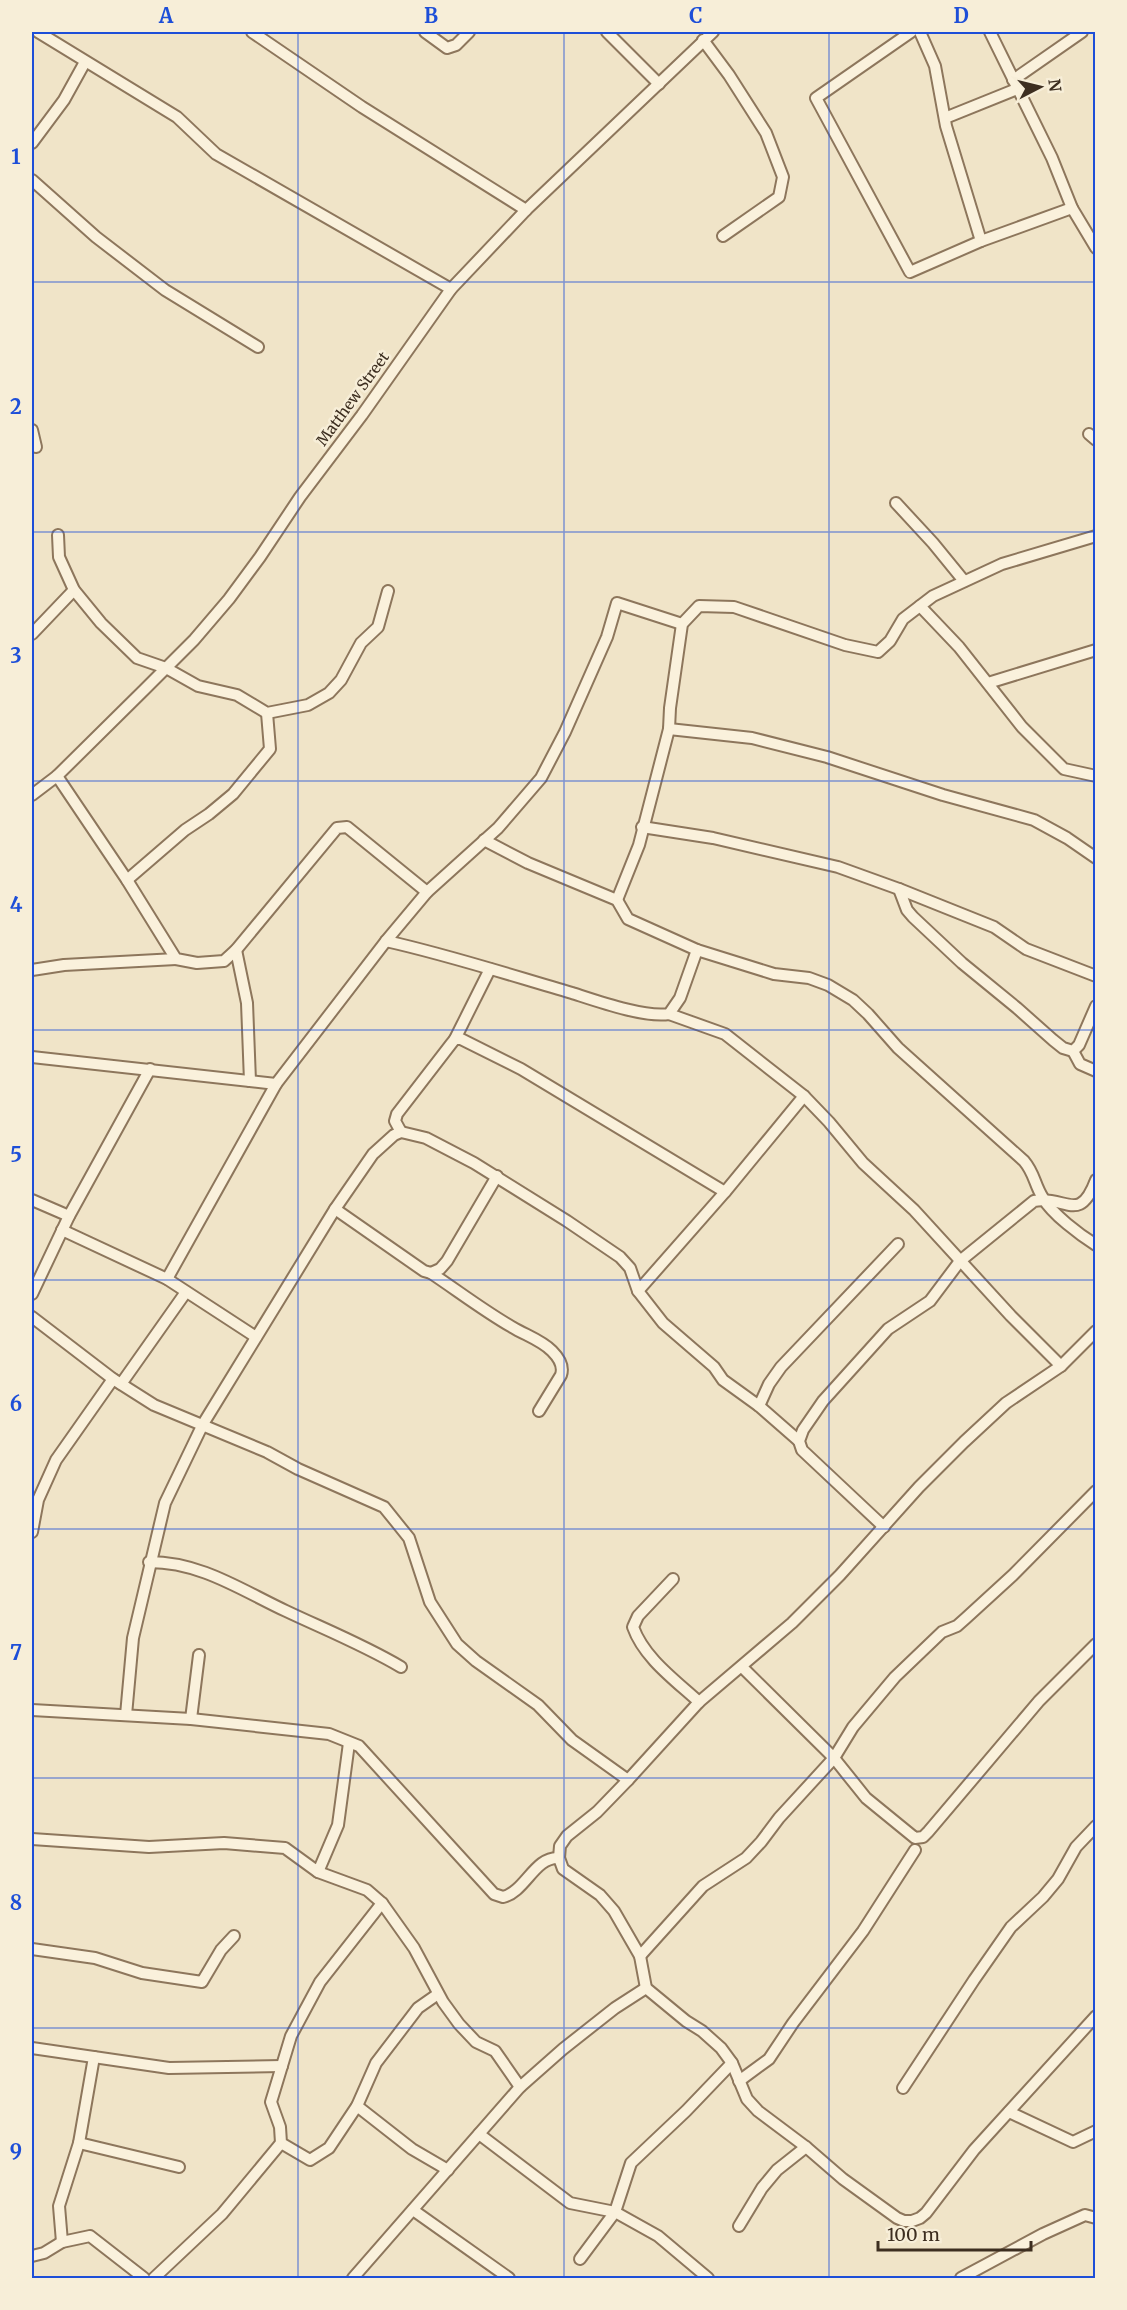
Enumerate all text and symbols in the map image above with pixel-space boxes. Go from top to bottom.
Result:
text: A [158,3,174,28]
text: B [424,3,438,28]
text: C [689,3,703,28]
text: D [953,3,969,28]
north arrow [1010,57,1070,117]
text: N [1044,78,1066,93]
text: 1 [11,144,21,169]
street label: Matthew Street [312,348,393,449]
text: 2 [10,394,22,419]
text: 3 [10,643,22,668]
text: 4 [10,892,23,917]
text: 5 [10,1142,22,1167]
text: 6 [10,1391,22,1416]
text: 7 [10,1640,22,1665]
text: 8 [10,1890,22,1915]
text: 9 [10,2139,22,2164]
scale bar [878,2214,1031,2252]
text: 100 m [887,2223,940,2246]

